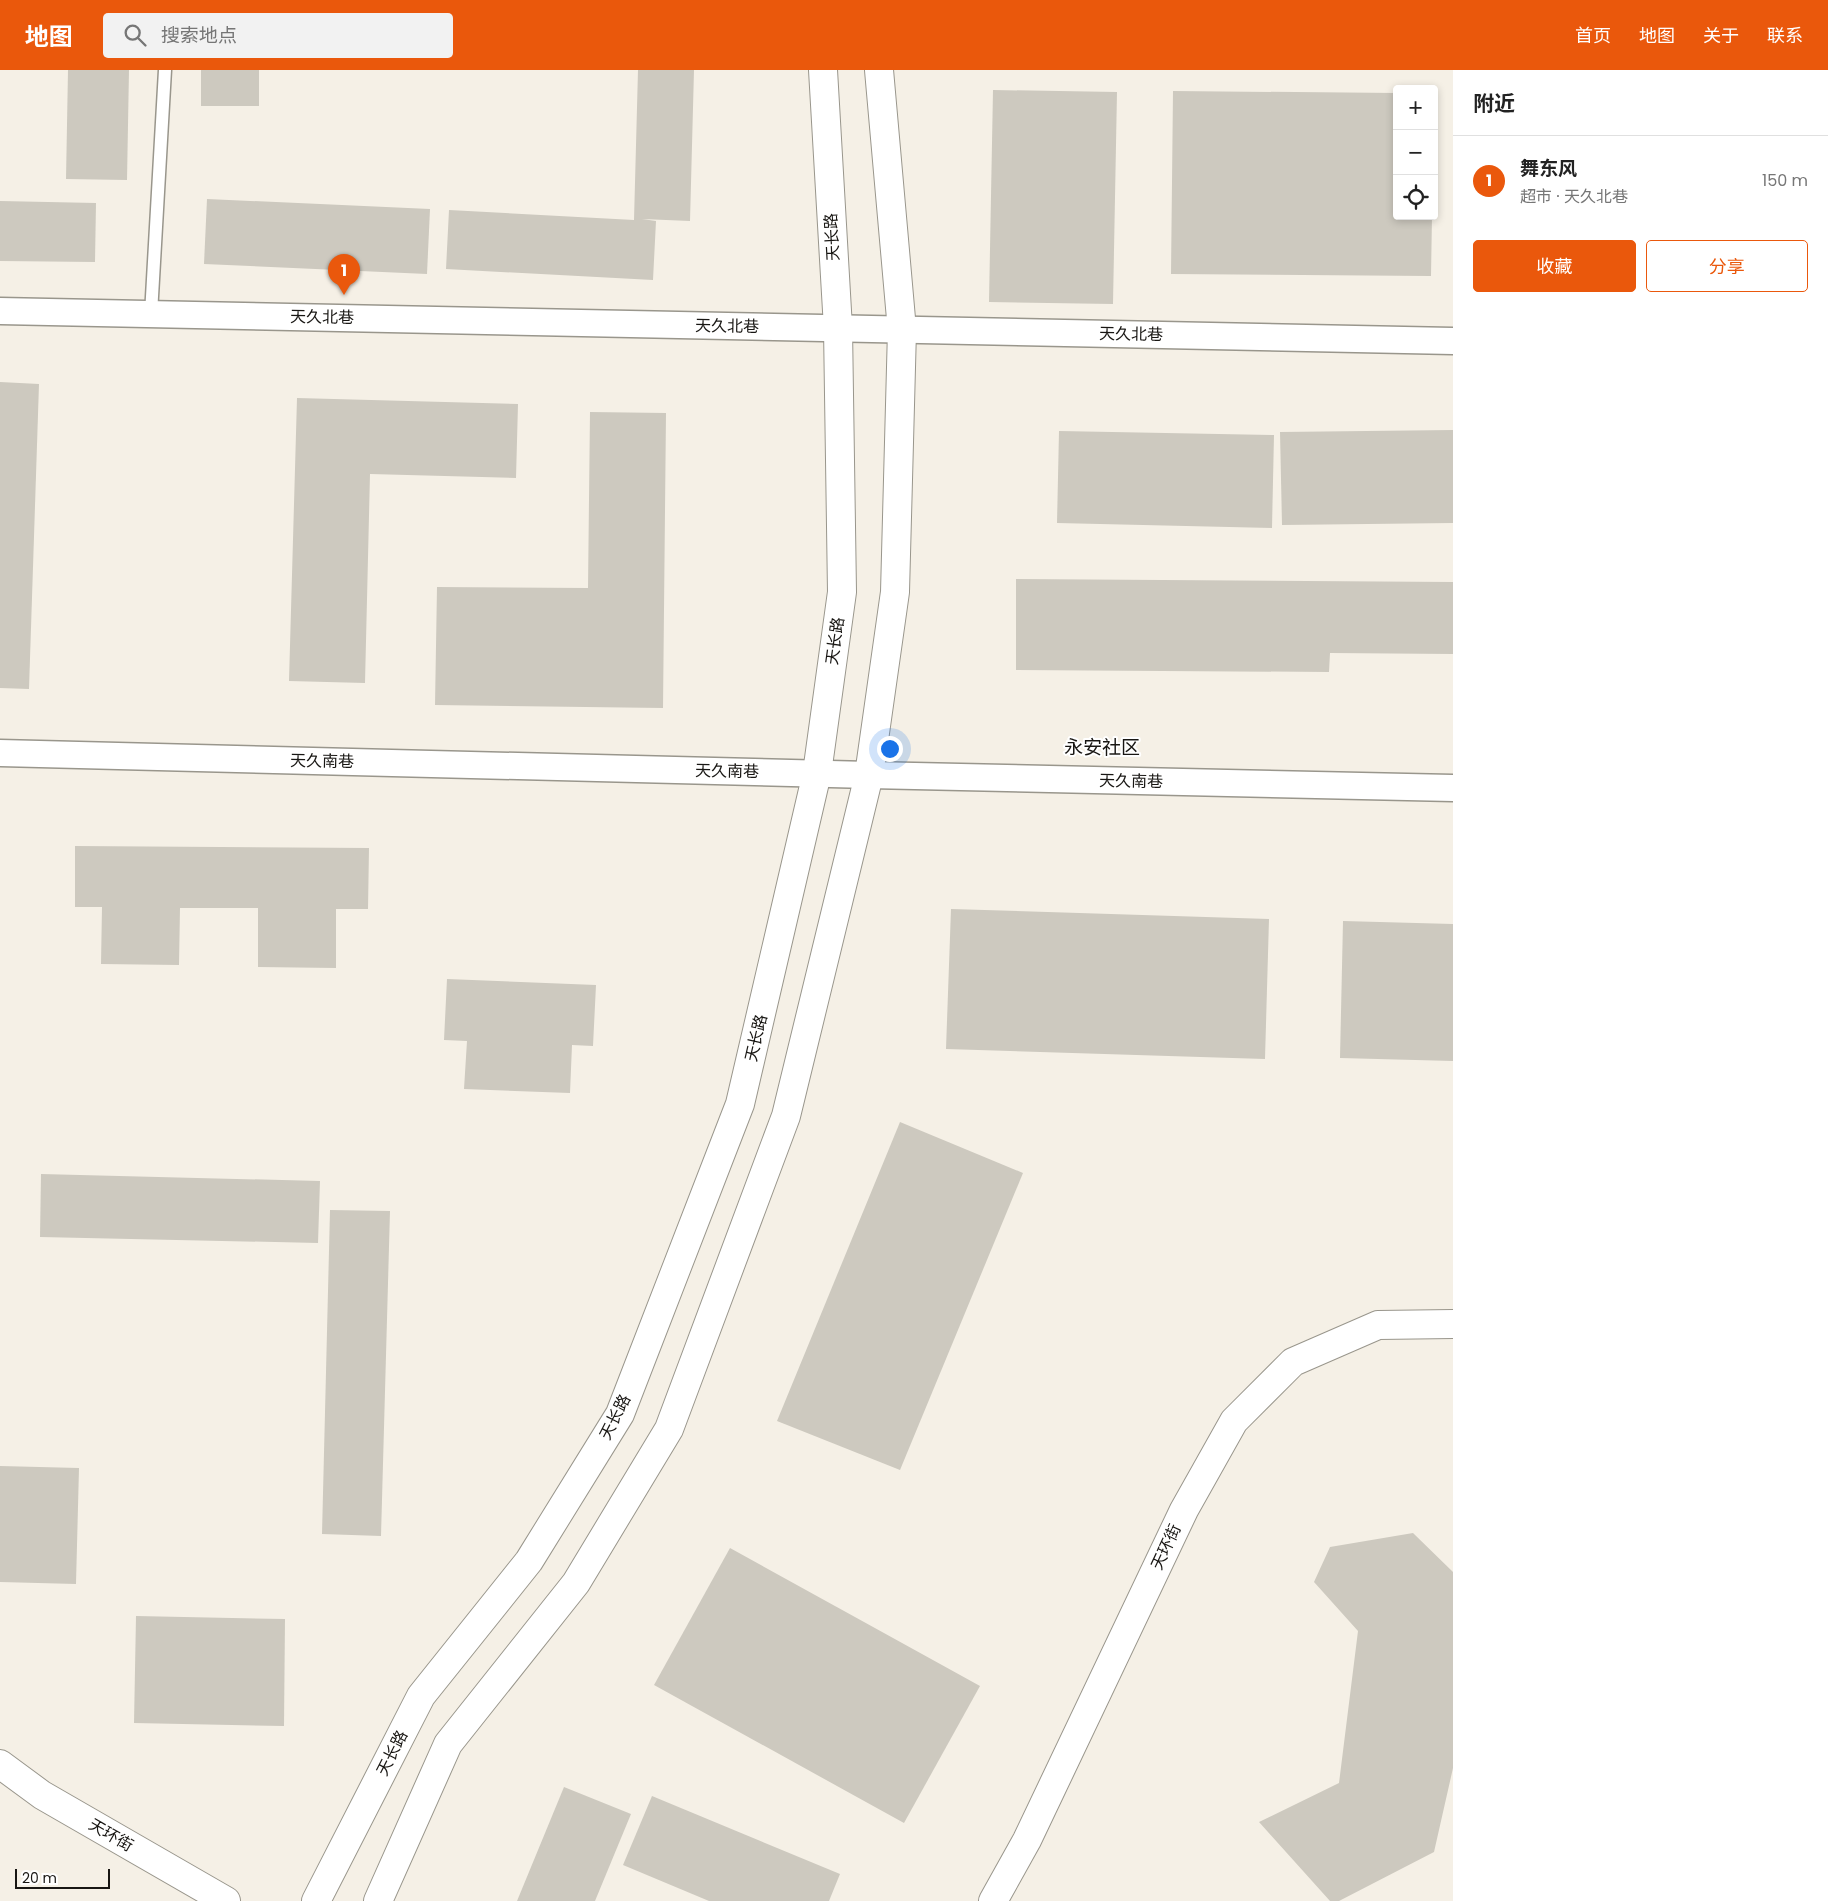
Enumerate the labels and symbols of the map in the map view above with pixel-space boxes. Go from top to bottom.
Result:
street label: 天长路 [819,212,845,262]
pin: 1 [328,254,360,295]
street label: 天久北巷 [290,305,354,329]
street label: 天久北巷 [695,314,759,338]
street label: 天久北巷 [1099,322,1163,346]
street label: 天长路 [820,616,850,666]
district label: 永安社区 [1064,734,1140,761]
your location [877,736,903,762]
street label: 天久南巷 [290,749,354,773]
street label: 天久南巷 [695,759,759,783]
street label: 天久南巷 [1099,769,1163,793]
street label: 天长路 [739,1012,773,1064]
street label: 天长路 [594,1390,636,1444]
street label: 天环街 [1145,1520,1187,1574]
street label: 天长路 [371,1726,413,1780]
street label: 天环街 [84,1813,138,1857]
scale bar [15,1866,110,1889]

